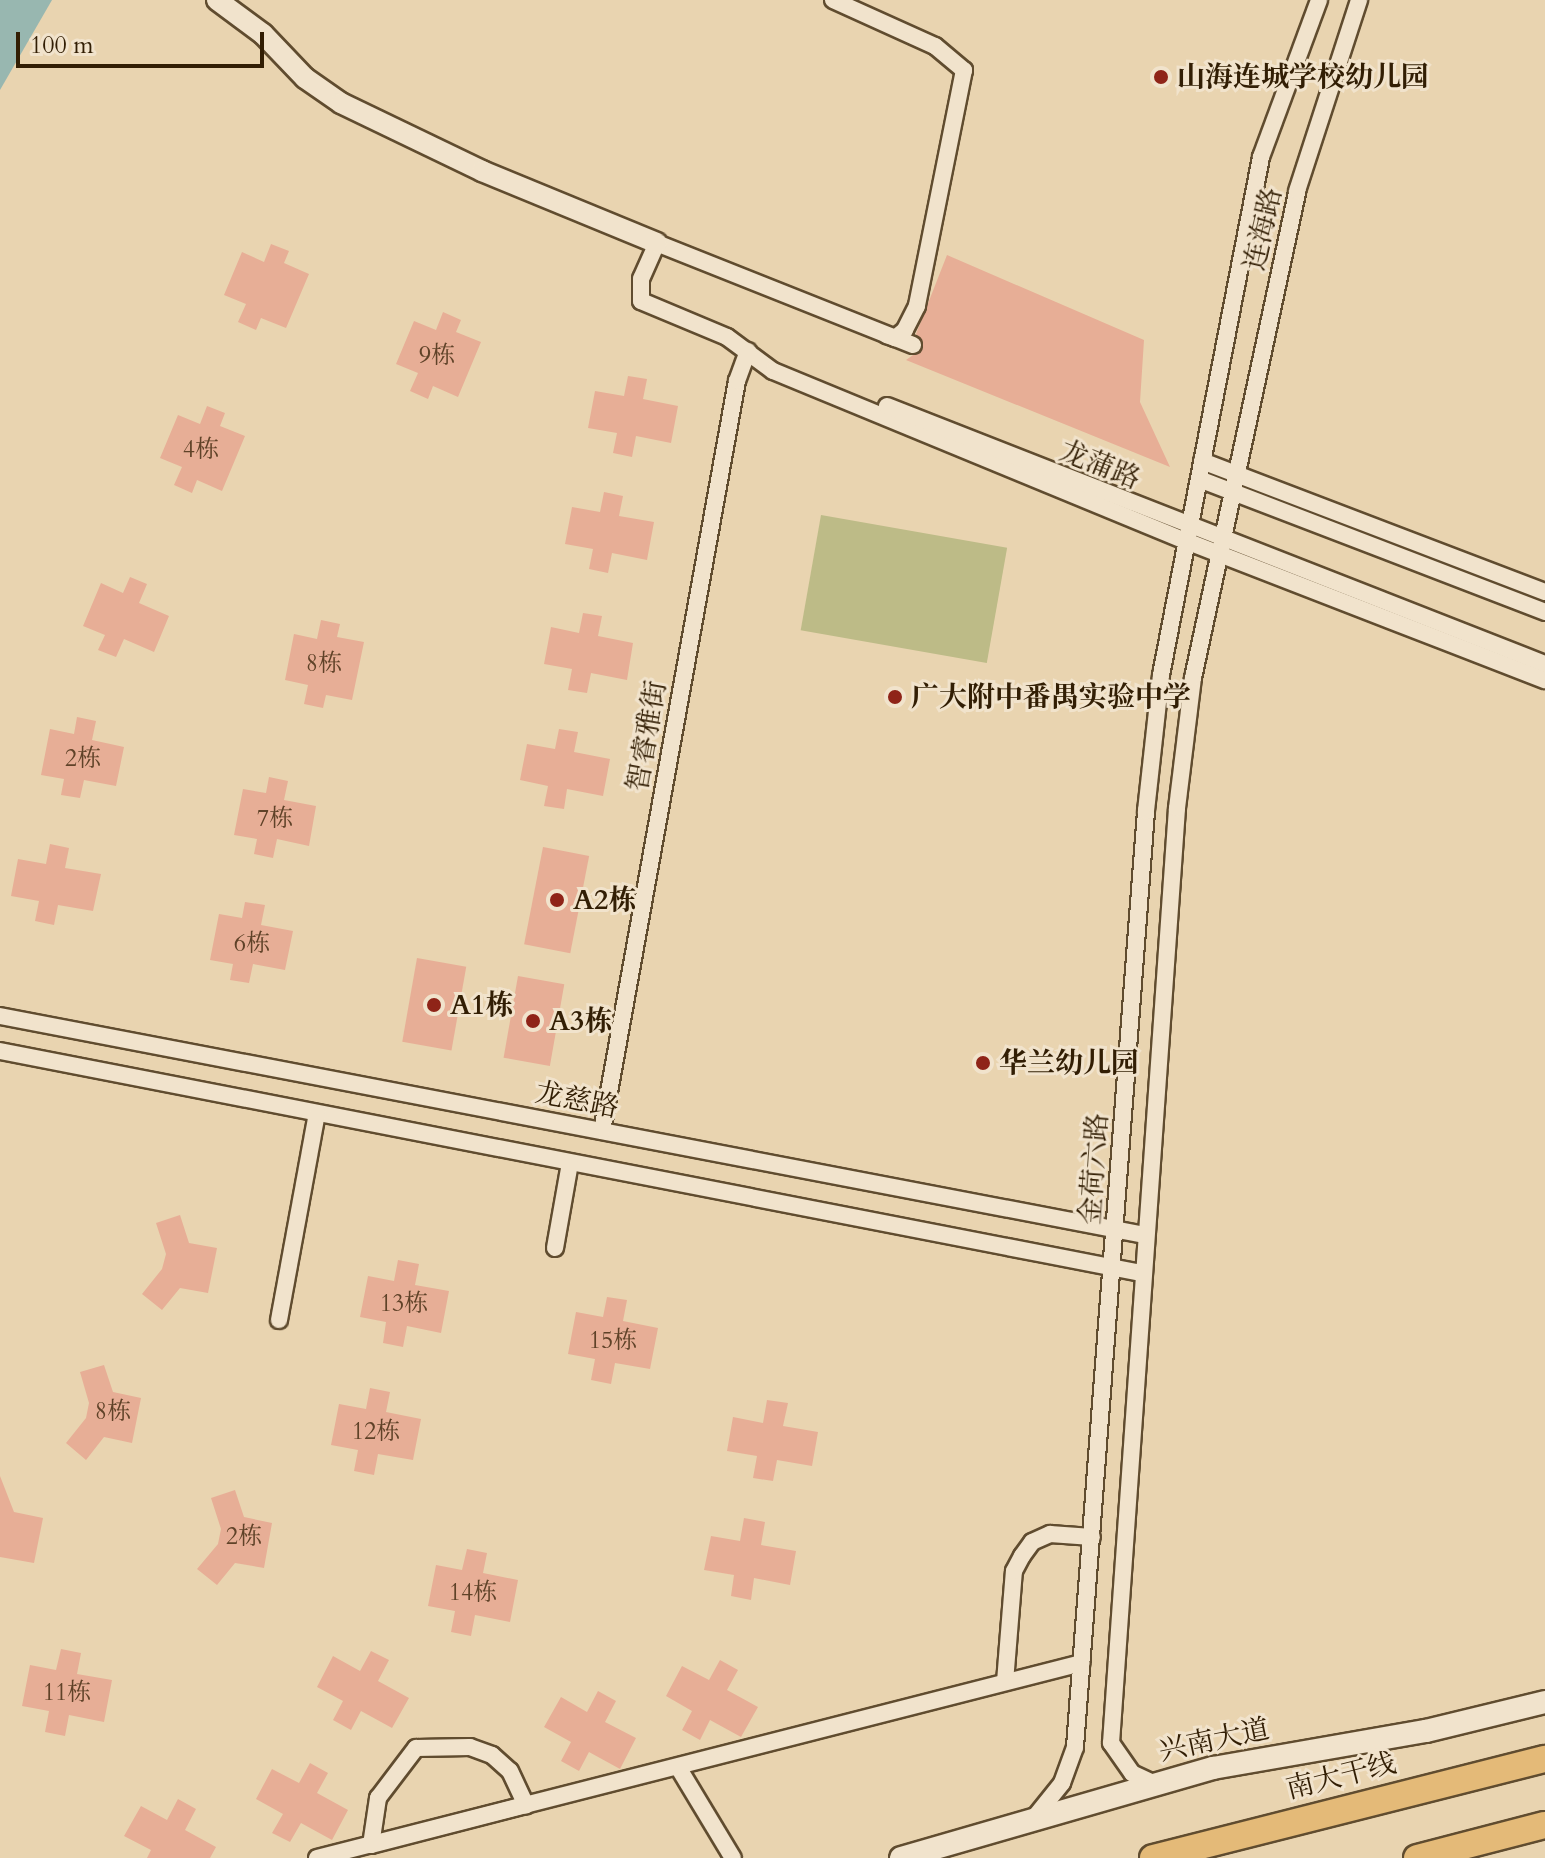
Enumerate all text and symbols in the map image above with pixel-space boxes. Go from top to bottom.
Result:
scale bar [20,16,268,66]
text: 100 m [30,29,94,62]
place label: 山海连城学校幼儿园 [1177,60,1429,94]
marker: 山海连城学校幼儿园 [1152,68,1170,86]
street label: 连海路 [1237,184,1289,274]
house number: 9栋 [419,342,455,370]
street label: 龙蒲路 [1055,434,1145,496]
house number: 4栋 [183,436,219,464]
house number: 8栋 [306,650,342,678]
street label: 智睿雅街 [621,678,673,794]
place label: 广大附中番禺实验中学 [911,680,1191,714]
marker: 广大附中番禺实验中学 [886,688,904,706]
house number: 2栋 [65,745,101,773]
house number: 7栋 [257,805,293,833]
place label: A2栋 [573,883,636,917]
marker: A2栋 [548,891,566,909]
house number: 6栋 [234,930,270,958]
place label: A1栋 [450,988,513,1022]
marker: A1栋 [425,996,443,1014]
place label: A3栋 [549,1004,612,1038]
marker: A3栋 [524,1012,542,1030]
place label: 华兰幼儿园 [999,1046,1139,1080]
marker: 华兰幼儿园 [974,1054,992,1072]
street label: 龙慈路 [533,1075,621,1125]
street label: 金荷六路 [1073,1112,1115,1226]
house number: 13栋 [380,1290,428,1318]
house number: 15栋 [589,1327,637,1355]
house number: 8栋 [95,1398,131,1426]
house number: 12栋 [352,1418,400,1446]
house number: 2栋 [226,1523,262,1551]
house number: 14栋 [449,1579,497,1607]
house number: 11栋 [43,1679,91,1707]
street label: 兴南大道 [1156,1712,1272,1768]
street label: 南大干线 [1283,1746,1399,1806]

